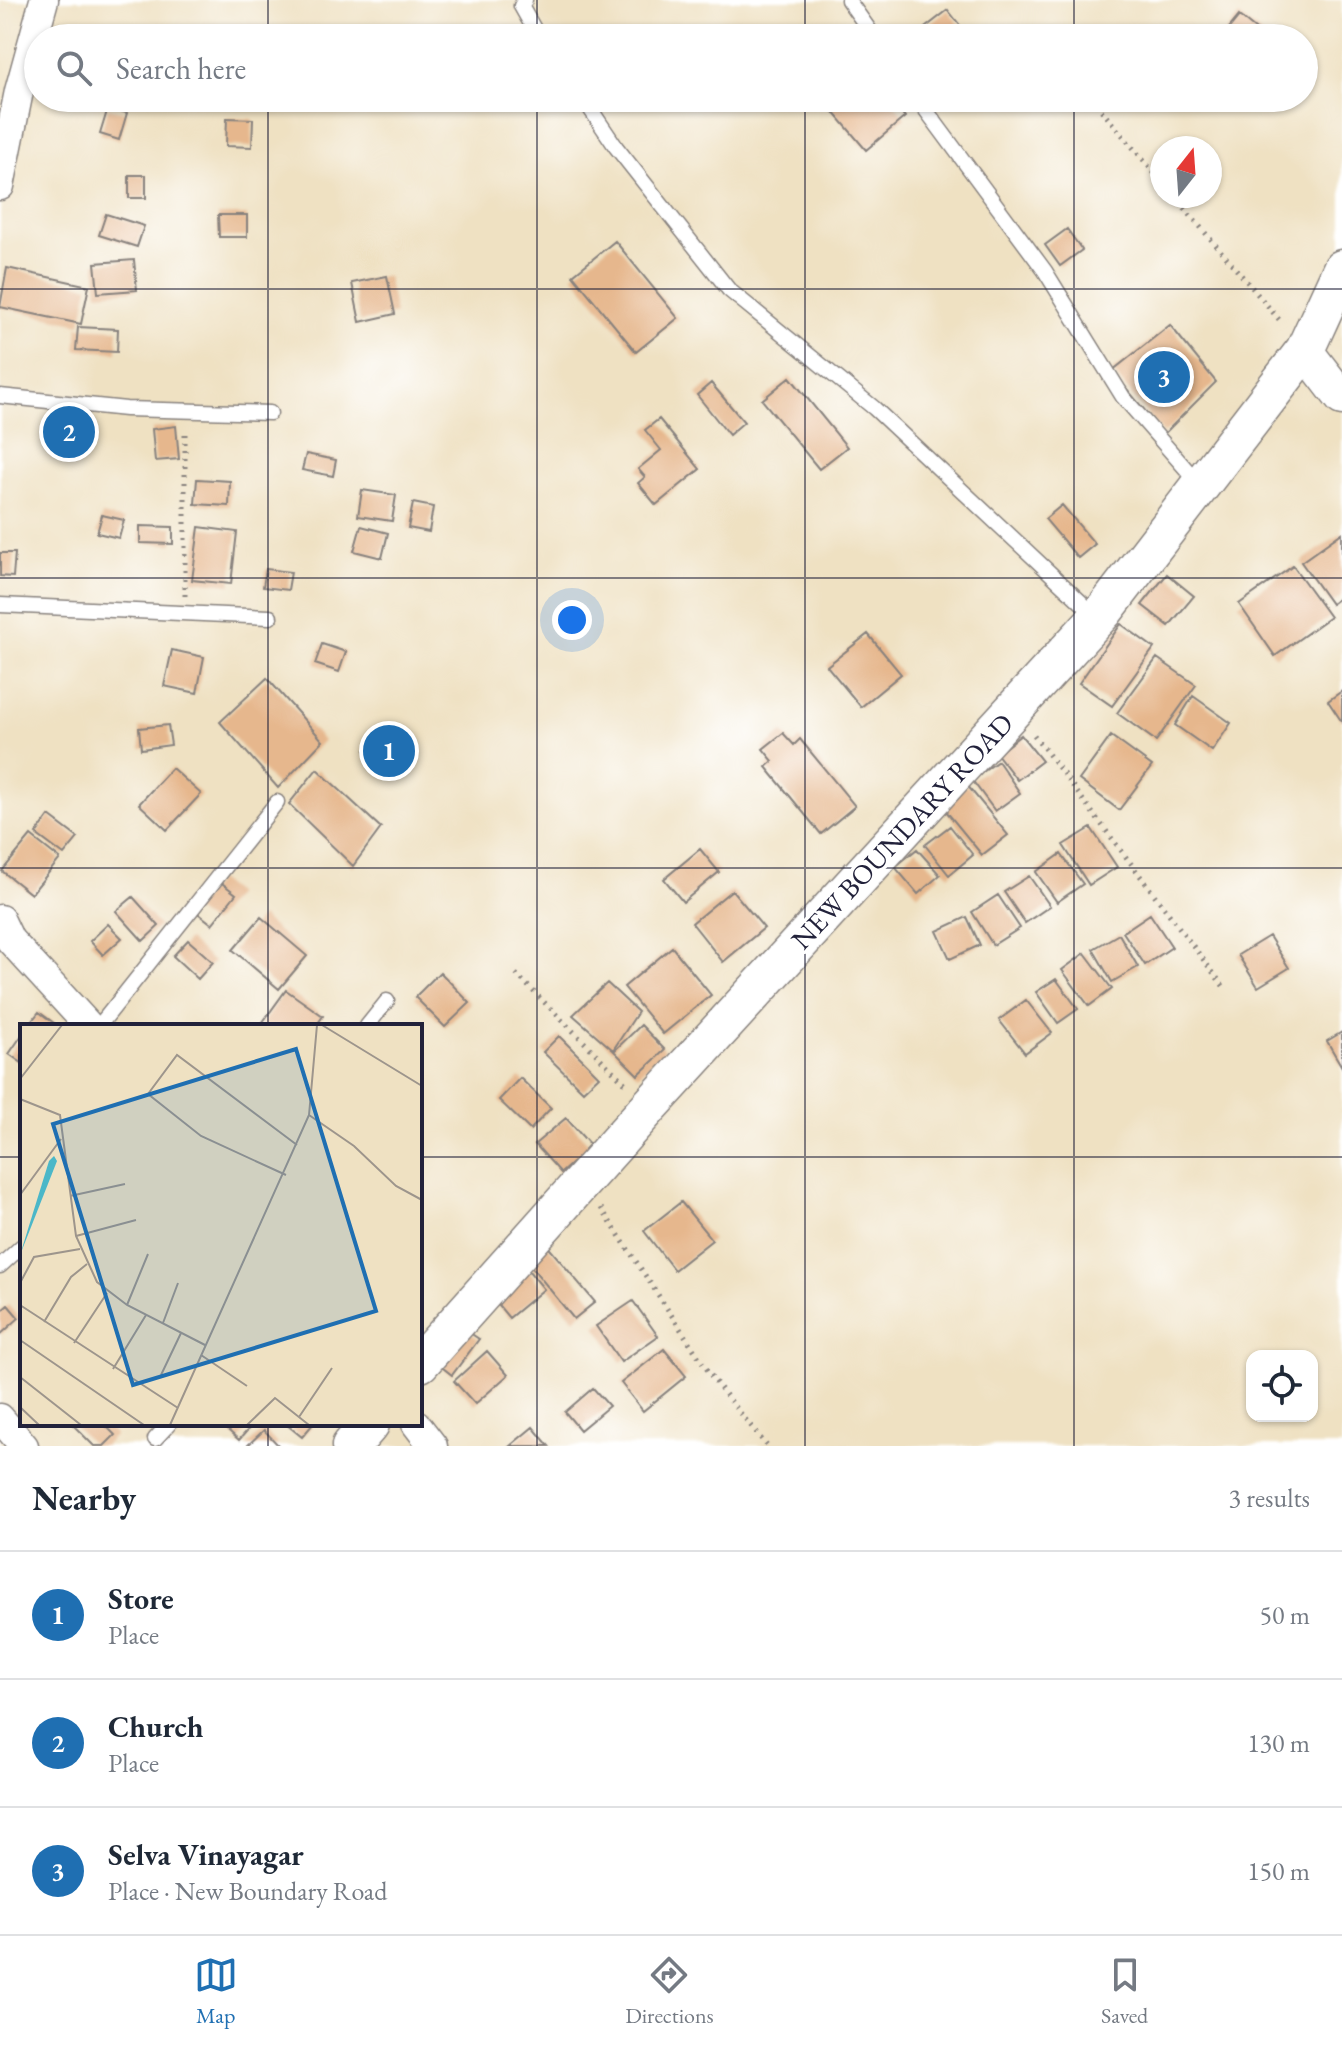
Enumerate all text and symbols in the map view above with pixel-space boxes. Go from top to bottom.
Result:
search box [24,24,1318,112]
icon: search [52,46,96,90]
text: Search here [116,49,246,88]
north arrow [1150,136,1222,208]
pin: 3 [1138,347,1190,407]
pin: 2 [43,402,95,462]
your location [552,600,592,640]
street label: NEW BOUNDARY ROAD [783,705,1021,957]
pin: 1 [363,721,415,781]
inset map [20,1024,422,1426]
map controls [1246,1350,1318,1422]
button: locate [1246,1350,1318,1422]
text: Nearby [32,1476,136,1520]
text: 3 results [1229,1481,1310,1515]
text: Store [108,1579,174,1618]
text: 1 [51,1598,65,1632]
text: 50 m [1260,1598,1310,1632]
text: Place [108,1618,159,1652]
text: Church [108,1707,203,1746]
text: 2 [51,1726,65,1760]
text: 130 m [1247,1726,1310,1760]
text: Place [108,1746,159,1780]
text: Selva Vinayagar [108,1835,304,1874]
text: 3 [51,1854,65,1888]
text: 150 m [1247,1854,1310,1888]
text: Place · New Boundary Road [108,1874,387,1908]
tab: Map [194,1953,238,2030]
tab: Directions [625,1953,714,2030]
tab: Saved [1101,1953,1148,2030]

